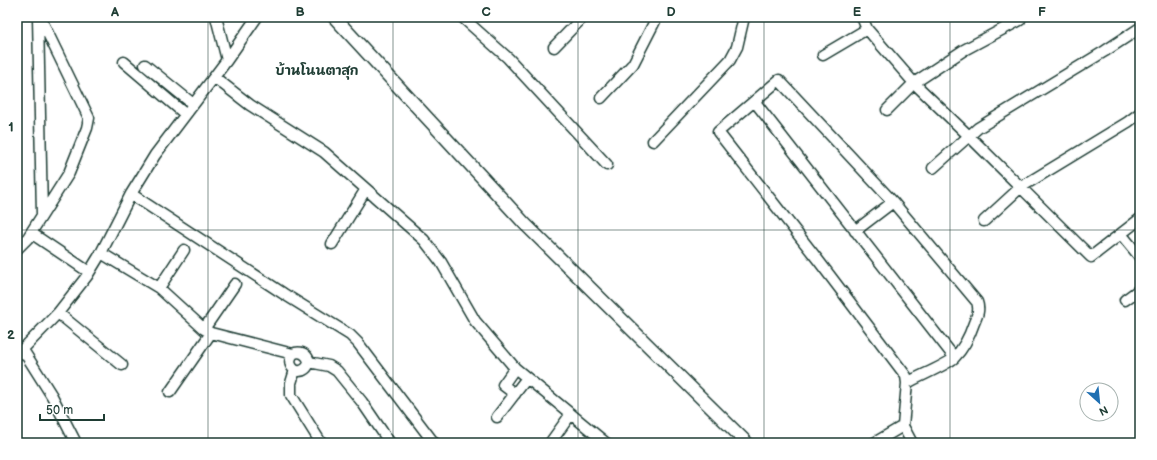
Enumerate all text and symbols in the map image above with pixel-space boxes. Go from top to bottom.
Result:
text: A [110,4,119,20]
text: B [295,4,305,20]
text: C [481,4,491,20]
text: D [666,4,676,20]
text: E [853,4,862,20]
text: F [1038,4,1046,20]
district label: บ้านโนนตาสุก [276,62,358,80]
text: 1 [8,119,14,135]
text: 2 [7,327,15,343]
north arrow [1079,382,1119,422]
scale bar [40,396,104,422]
text: 50 m [46,403,73,418]
text: N [1097,403,1110,418]

